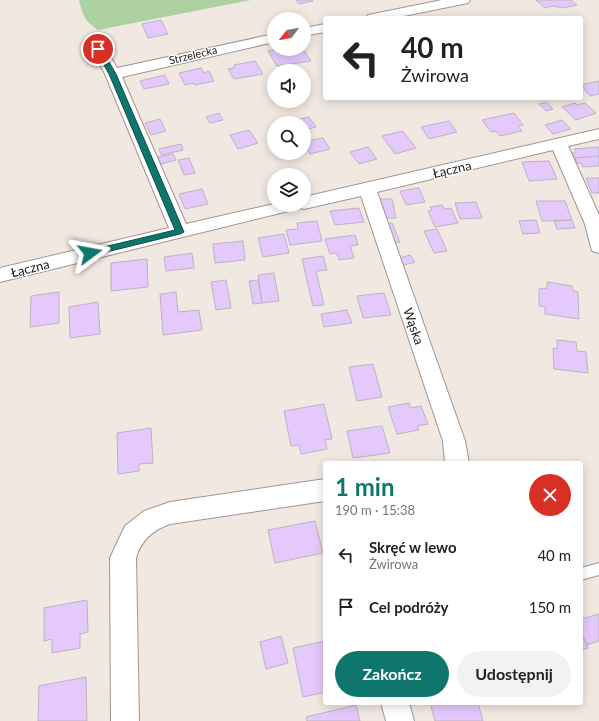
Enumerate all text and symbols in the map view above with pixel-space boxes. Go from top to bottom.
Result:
north arrow [267,12,311,56]
map controls [267,12,311,212]
text: 40 m [401,30,464,64]
pin [81,32,115,66]
icon: left [335,32,387,84]
icon: arrive [87,38,109,60]
street label: Strzelecka [168,43,218,66]
button: sound [267,64,311,108]
text: Żwirowa [401,64,469,86]
button: search [267,116,311,160]
street label: Łączna [431,157,473,181]
button: layers [267,168,311,212]
position arrow [69,232,111,274]
street label: Łączna [9,256,51,280]
street label: Wąska [400,305,428,347]
text: 1 min [335,472,395,501]
button: close [529,474,571,516]
text: 190 m · 15:38 [335,502,415,518]
text: Skręć w lewo [369,538,457,556]
icon: left [335,544,357,566]
text: 40 m [537,546,571,564]
text: Żwirowa [369,556,418,572]
icon: arrive [335,596,357,618]
text: Cel podróży [369,598,448,616]
text: 150 m [529,598,571,616]
button: Zakończ [335,651,449,697]
button: Udostępnij [457,651,571,697]

